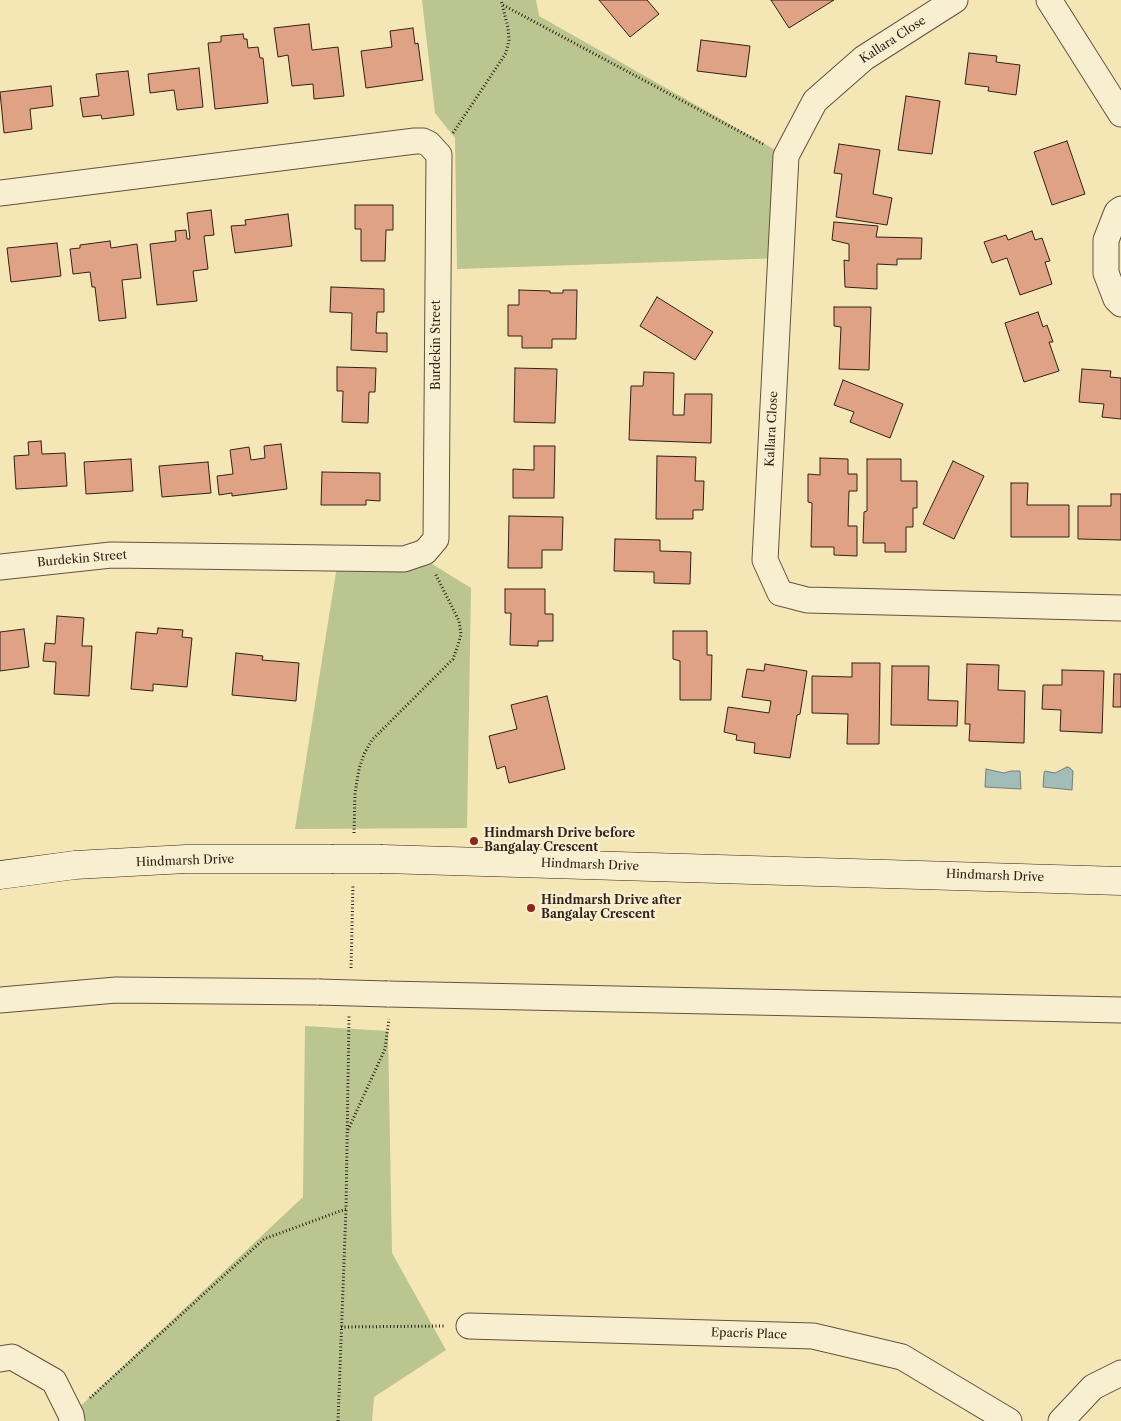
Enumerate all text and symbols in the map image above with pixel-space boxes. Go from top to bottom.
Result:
street label: Kallara Close [857,13,929,67]
street label: Burdekin Street [430,300,444,390]
street label: Kallara Close [763,391,781,467]
street label: Burdekin Street [37,548,127,570]
place label: Hindmarsh Drive before Bangalay Crescent [484,827,635,855]
marker: Hindmarsh Drive before Bangalay Crescent [468,835,480,847]
street label: Hindmarsh Drive [136,852,234,870]
street label: Hindmarsh Drive [541,856,639,874]
street label: Hindmarsh Drive [946,867,1044,885]
place label: Hindmarsh Drive after Bangalay Crescent [541,894,681,922]
marker: Hindmarsh Drive after Bangalay Crescent [525,902,537,914]
street label: Epacris Place [711,1325,787,1343]

